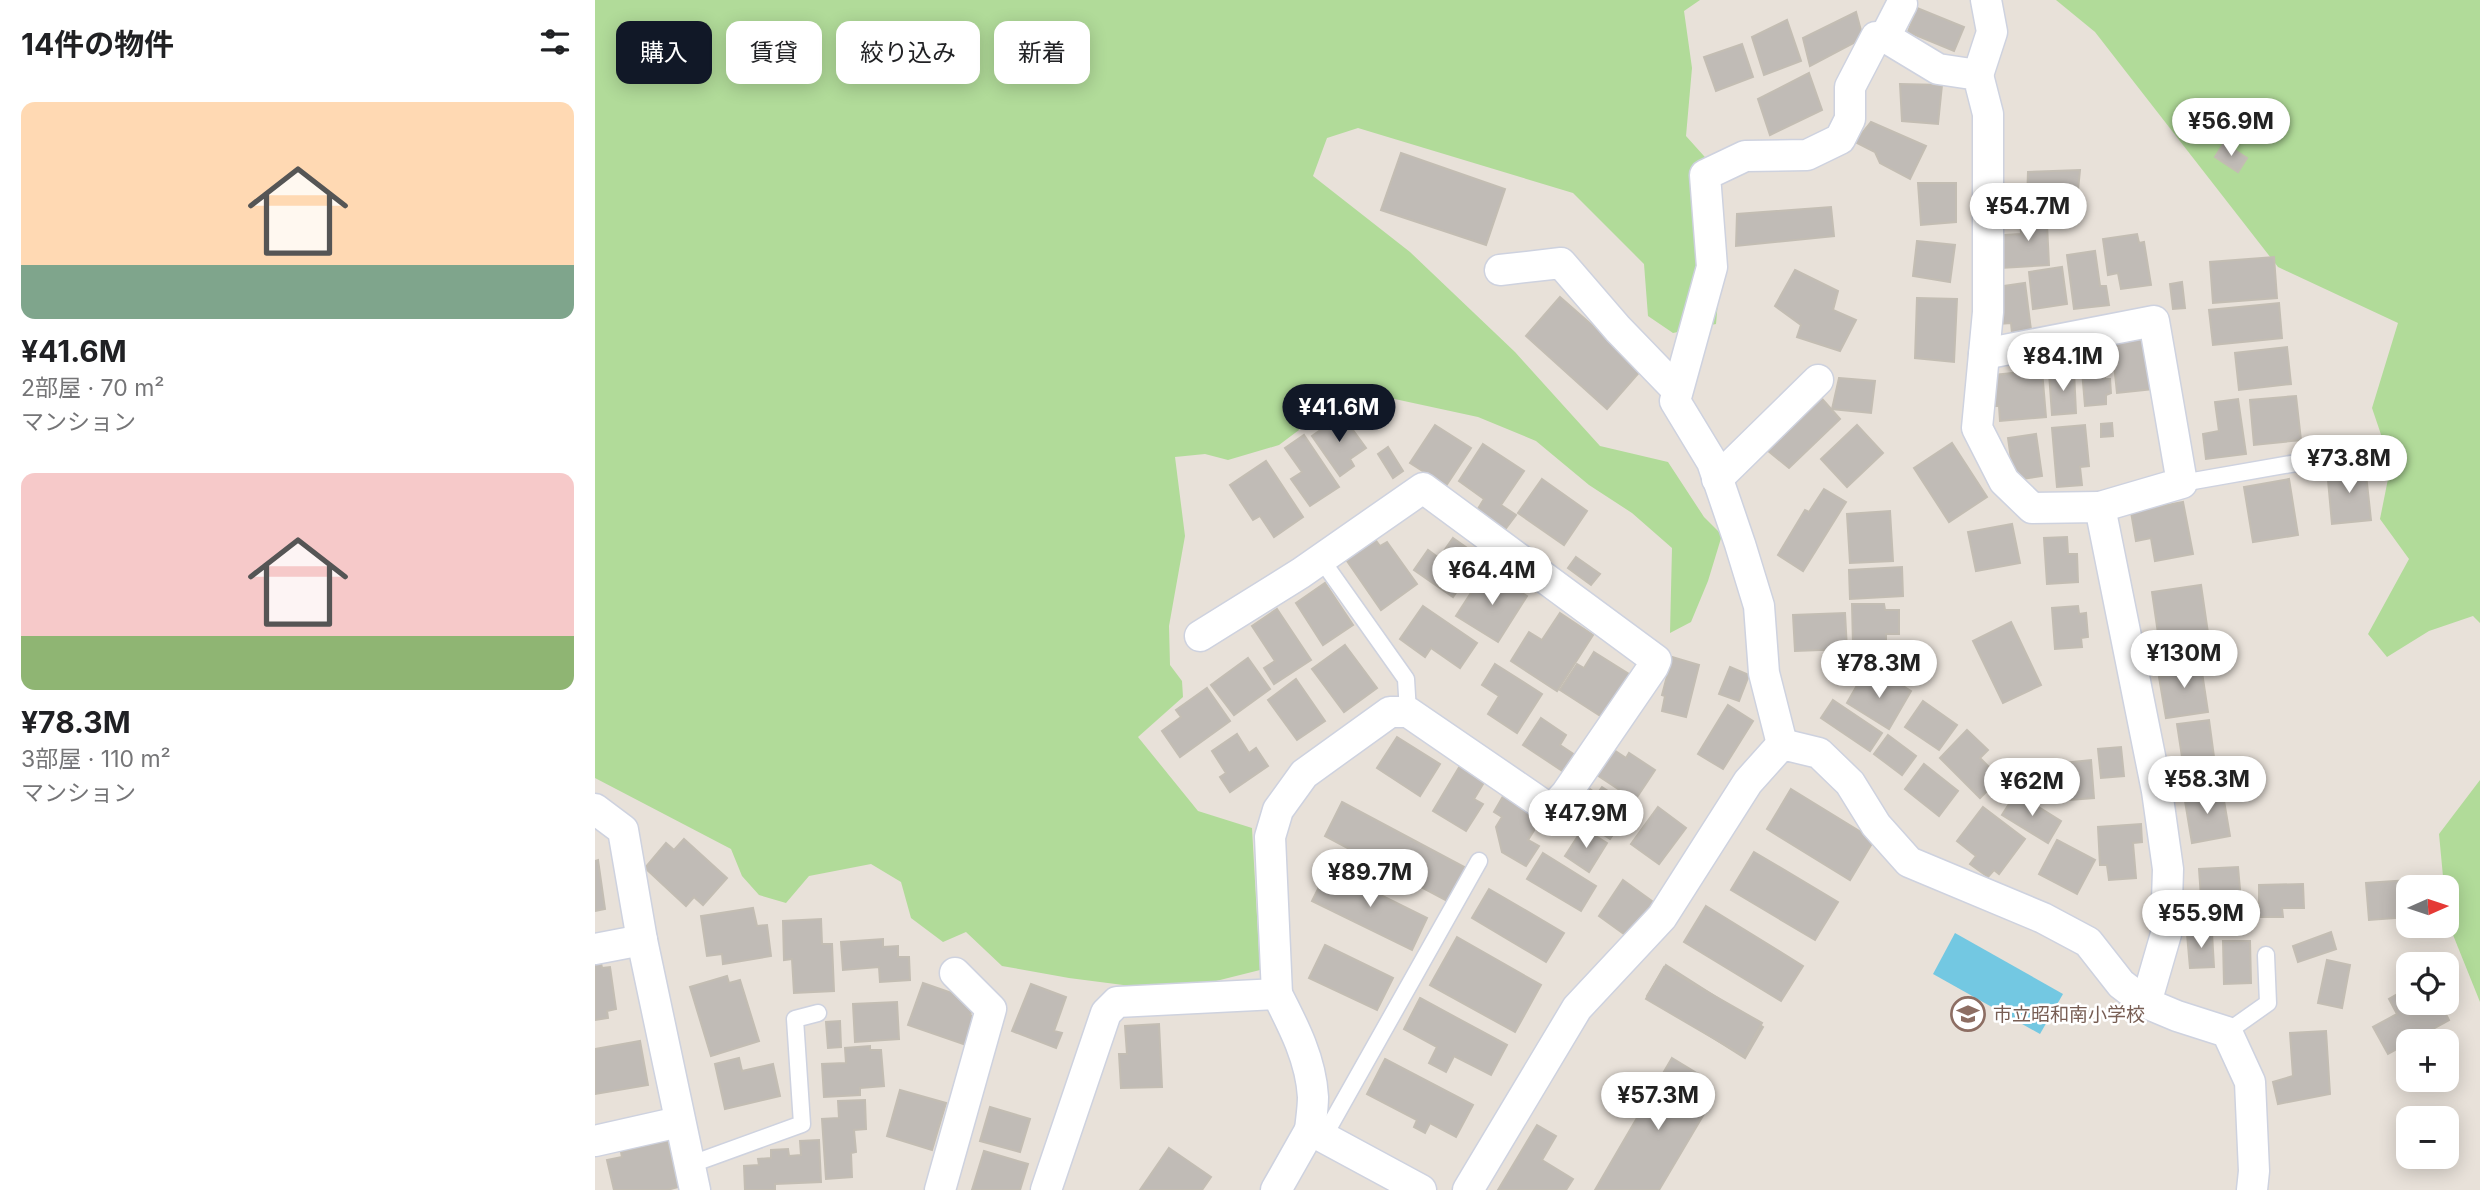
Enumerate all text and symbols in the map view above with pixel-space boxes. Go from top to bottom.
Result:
chip: 購入 [616,21,712,84]
chip: 賃貸 [726,21,822,84]
chip: 絞り込み [836,21,980,84]
chip: 新着 [994,21,1090,84]
icon: filters [536,23,574,61]
text: 14件の物件 [21,26,174,62]
pin: ¥56.9M [2174,99,2288,158]
text: ¥56.9M [2188,107,2274,135]
icon: home [235,148,361,274]
pin: ¥54.7M [1971,184,2085,243]
text: ¥54.7M [1986,192,2070,220]
text: ¥41.6M [21,333,127,369]
pin: ¥84.1M [2006,334,2120,393]
text: ¥84.1M [2023,342,2103,370]
text: 2部屋 · 70 m² [21,374,165,402]
pin: ¥41.6M [1282,384,1396,444]
text: ¥41.6M [1298,393,1380,421]
text: マンション [21,408,136,436]
pin: ¥73.8M [2292,435,2406,495]
text: ¥73.8M [2307,444,2391,472]
icon: home [235,519,361,645]
pin: ¥64.4M [1435,548,1549,607]
text: ¥64.4M [1448,556,1536,584]
pin: ¥130M [2135,630,2233,690]
text: ¥130M [2147,639,2221,667]
pin: ¥78.3M [1822,640,1936,700]
text: ¥78.3M [1837,649,1921,677]
text: ¥78.3M [21,704,131,740]
text: 3部屋 · 110 m² [21,745,171,773]
pin: ¥58.3M [2150,756,2264,816]
pin: ¥62M [1991,758,2073,818]
text: ¥58.3M [2164,765,2250,793]
text: ¥62M [2000,767,2064,795]
text: マンション [21,779,136,807]
pin: ¥47.9M [1529,790,1643,850]
text: ¥47.9M [1545,799,1627,827]
pin: ¥89.7M [1313,850,1427,909]
text: ¥89.7M [1328,858,1412,886]
north arrow [2396,875,2459,938]
map controls [2396,875,2459,1169]
pin: ¥55.9M [2144,890,2258,950]
text: ¥55.9M [2158,899,2244,927]
button: locate [2396,952,2459,1015]
school or university icon: 市立昭和南小学校 [1949,995,1987,1033]
place label: 市立昭和南小学校 [1993,1003,2145,1026]
button: + [2396,1029,2459,1092]
pin: ¥57.3M [1601,1072,1715,1132]
text: ¥57.3M [1617,1081,1699,1109]
button: − [2396,1106,2459,1169]

